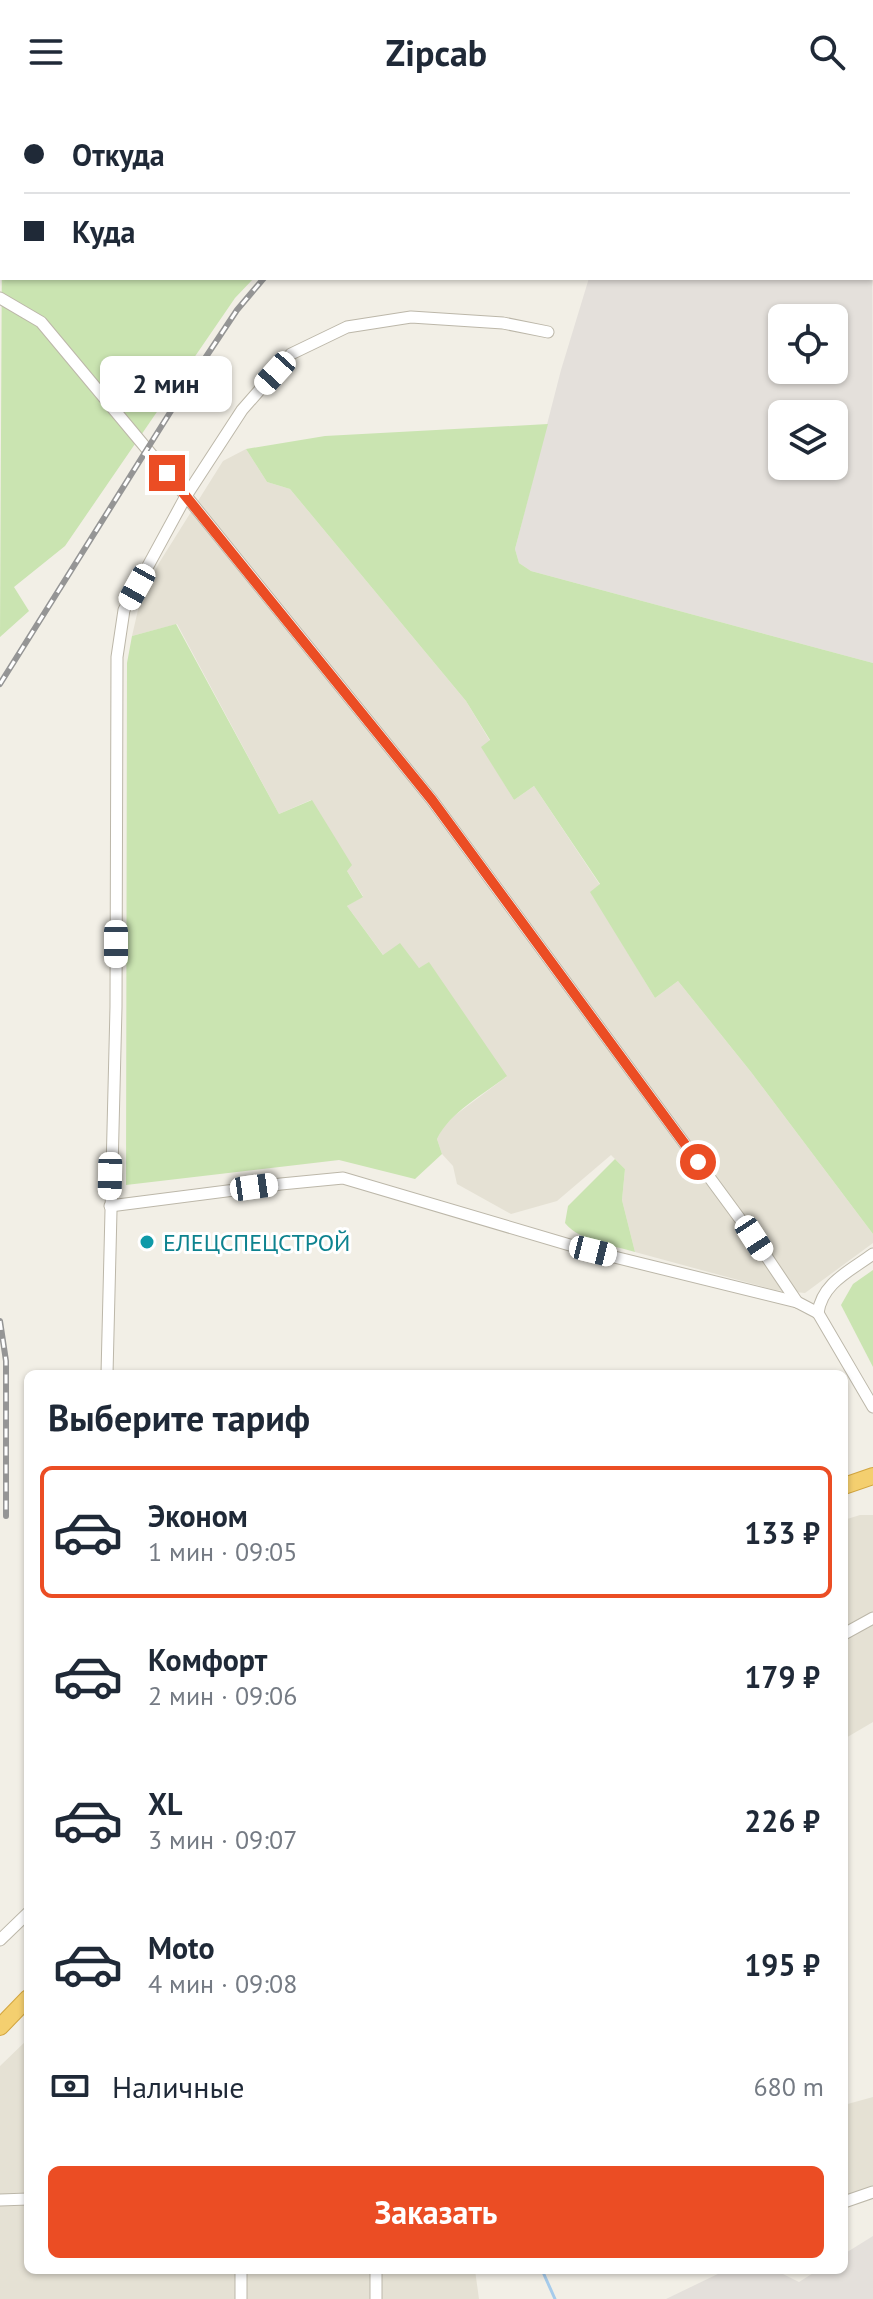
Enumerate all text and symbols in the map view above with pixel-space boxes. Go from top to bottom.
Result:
text: Zipcab [386,29,487,76]
icon: menu [24,30,68,74]
icon: search [805,30,849,74]
text: Откуда [72,135,165,174]
text: Куда [72,212,135,251]
map controls [768,304,848,480]
button: locate [768,304,848,384]
car [250,347,300,399]
callout: 2 мин [101,357,233,413]
text: 2 мин [133,367,199,400]
button: layers [768,400,848,480]
route end [149,455,185,491]
car [115,560,159,614]
car [104,920,128,968]
route start [680,1144,716,1180]
car [98,1152,122,1200]
car [229,1172,279,1202]
car [731,1211,777,1265]
place label: ЕЛЕЦСПЕЦСТРОЙ [163,1227,350,1258]
marker: ЕЛЕЦСПЕЦСТРОЙ [138,1233,156,1251]
car [567,1234,619,1268]
text: Выберите тариф [48,1394,310,1441]
icon: car [52,1496,124,1568]
text: Эконом [148,1496,248,1535]
text: 133 ₽ [744,1513,820,1552]
text: 1 мин · 09:05 [148,1535,297,1568]
icon: car [52,1640,124,1712]
text: Комфорт [148,1640,267,1679]
text: 179 ₽ [744,1657,820,1696]
text: 2 мин · 09:06 [148,1679,297,1712]
icon: car [52,1784,124,1856]
text: XL [148,1784,182,1823]
text: 226 ₽ [744,1801,820,1840]
text: 3 мин · 09:07 [148,1823,297,1856]
icon: car [52,1928,124,2000]
text: Moto [148,1928,215,1967]
text: 195 ₽ [744,1945,820,1984]
text: 4 мин · 09:08 [148,1967,297,2000]
icon: cash [48,2064,92,2108]
text: Наличные [112,2067,244,2106]
text: 680 m [753,2070,824,2103]
button: Заказать [48,2166,824,2258]

